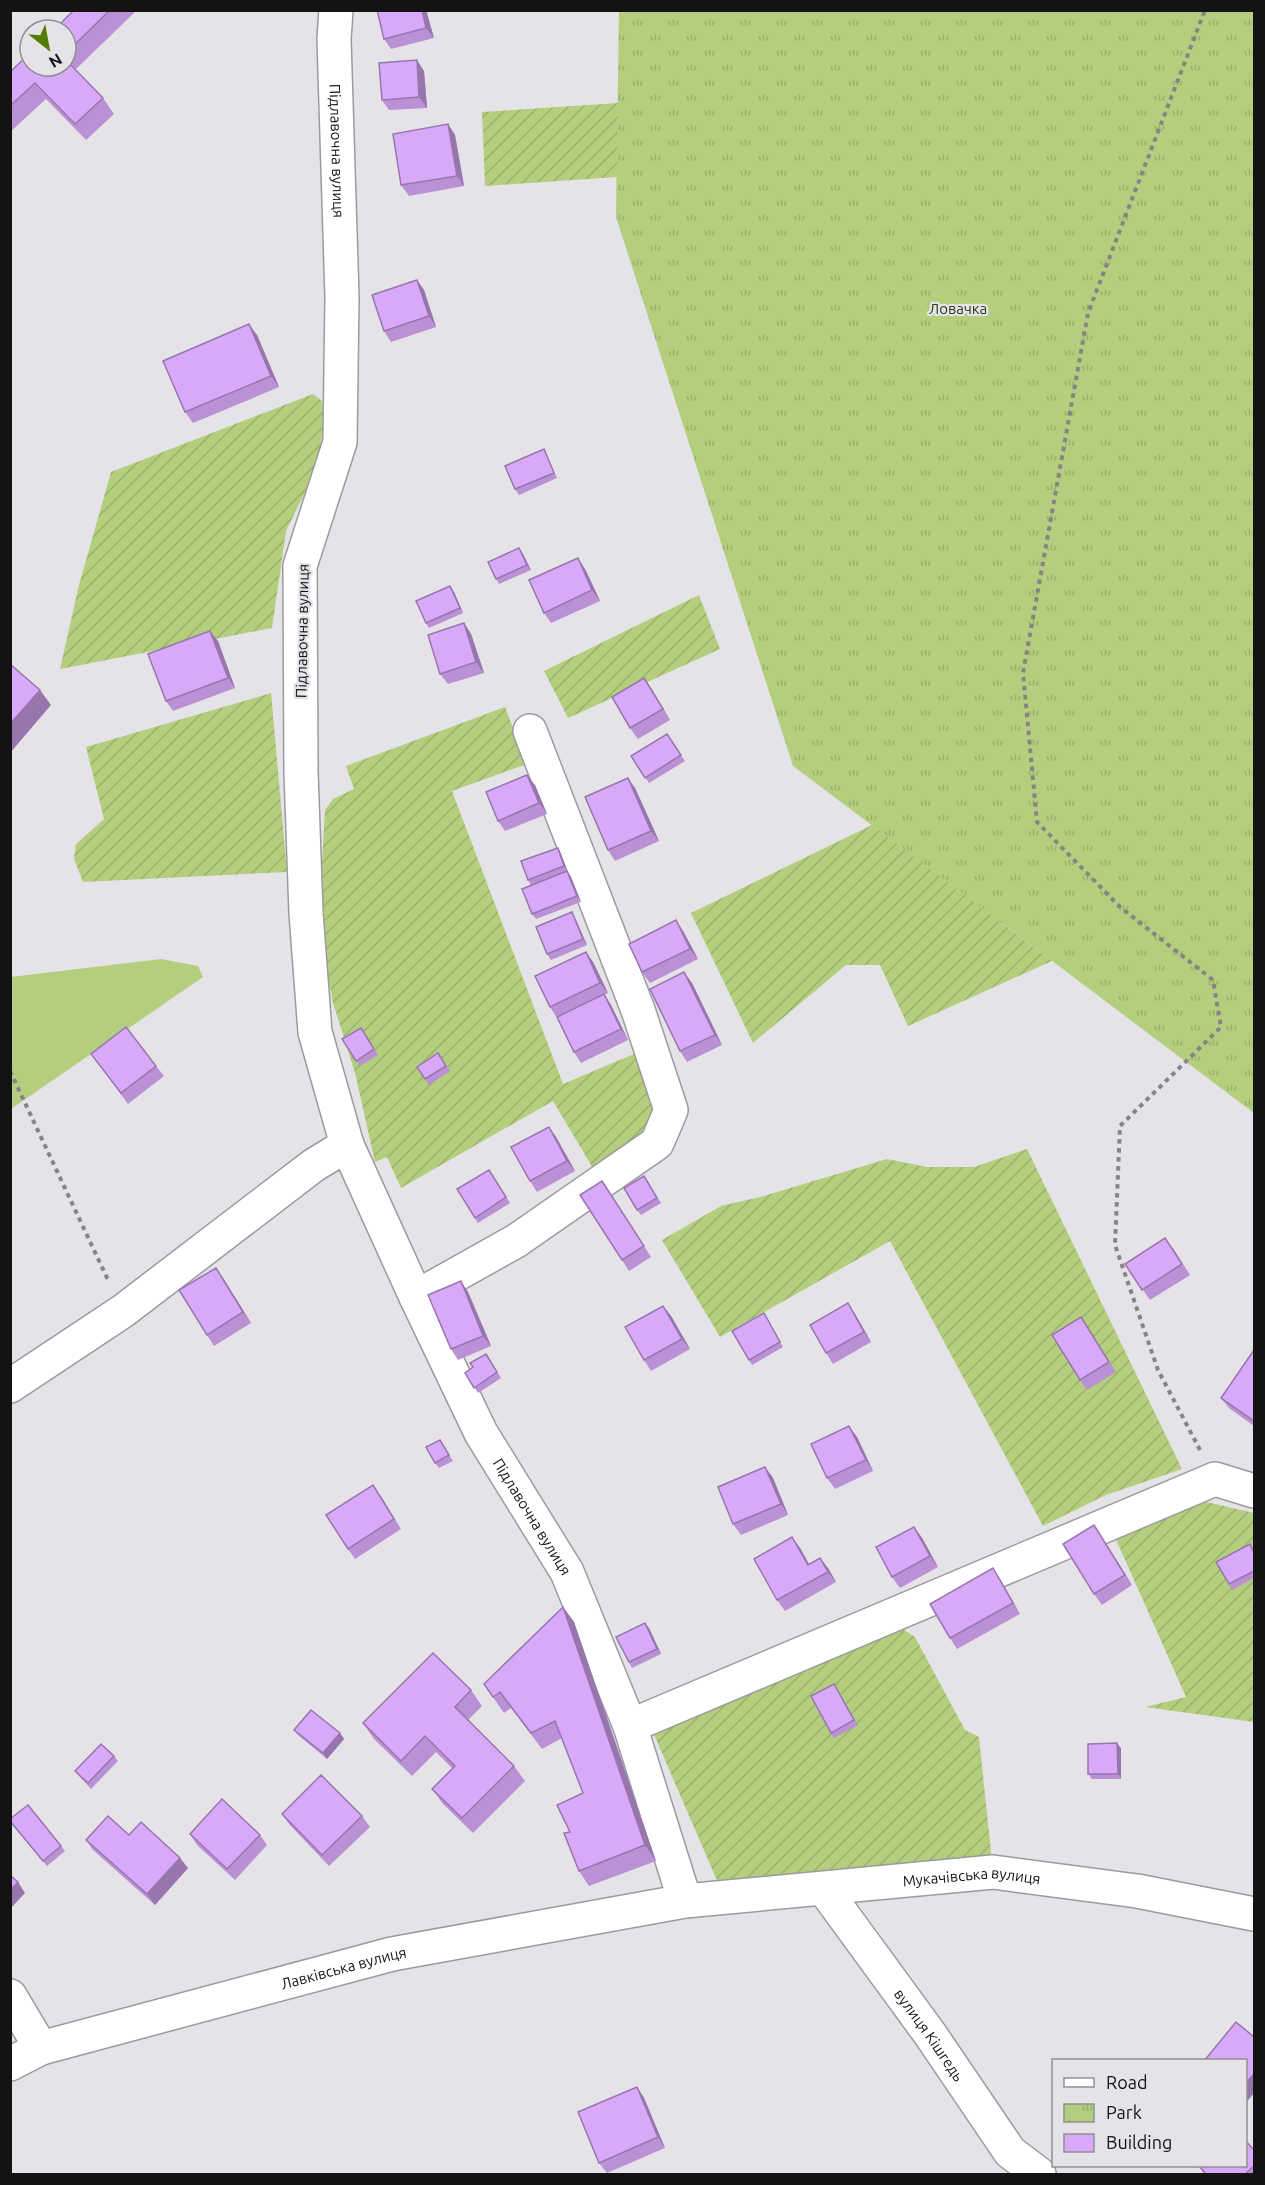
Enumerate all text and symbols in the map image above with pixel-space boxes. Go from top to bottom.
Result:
north arrow [18,18,78,78]
text: N [46,50,65,72]
street label: Підлавочна вулиця [327,84,348,218]
park label: Ловачка [929,300,987,317]
street label: Підлавочна вулиця [292,564,312,698]
street label: Підлавочна вулиця [490,1455,575,1578]
street label: Мукачівська вулиця [902,1863,1042,1889]
street label: Лавківська вулиця [279,1943,408,1992]
street label: вулиця Кішгедь [891,1985,968,2084]
legend [1052,2059,1247,2167]
text: Road [1106,2072,1148,2092]
text: Park [1106,2102,1142,2122]
text: Building [1106,2132,1172,2152]

